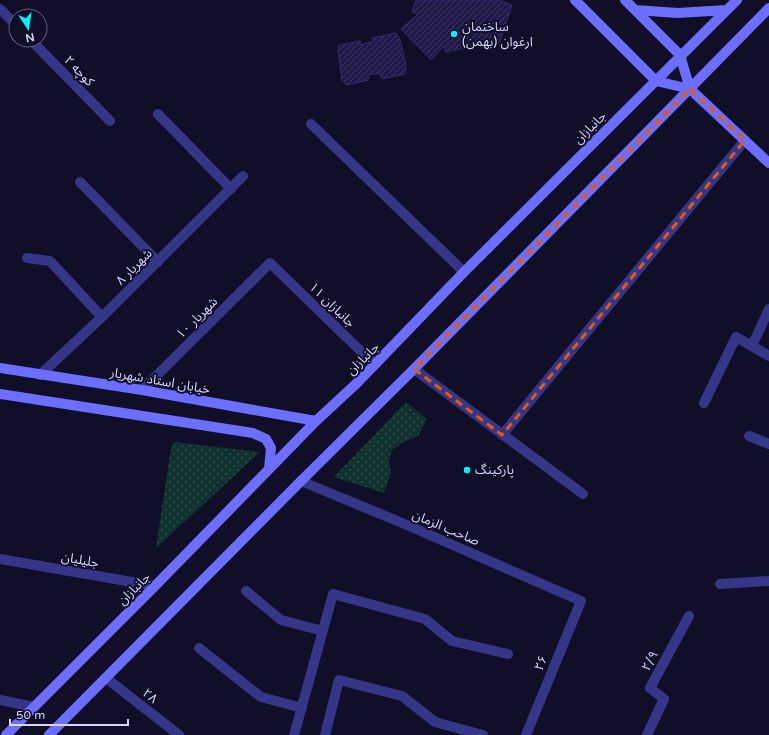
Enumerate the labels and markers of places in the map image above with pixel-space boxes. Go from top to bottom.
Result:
place label: ساختمان ارغوان (بهمن) [462,19,533,50]
marker: ساختمان ارغوان (بهمن) [449,29,459,39]
place label: پارکینگ [475,462,514,479]
marker: پارکینگ [462,465,472,475]

